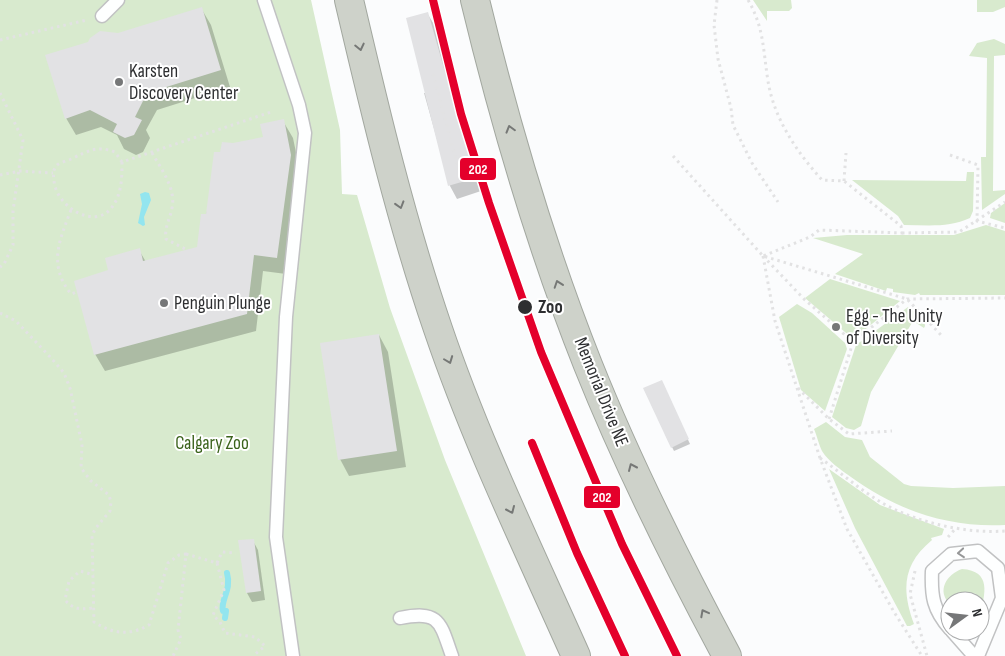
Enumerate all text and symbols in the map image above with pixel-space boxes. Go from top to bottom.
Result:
one-way arrow [354,43,365,52]
place label: Karsten Discovery Center [129,60,239,105]
marker: Karsten Discovery Center [113,76,125,88]
one-way arrow [505,125,515,134]
line badge: 202 [459,157,497,181]
text: 202 [469,161,487,178]
one-way arrow [395,200,405,209]
one-way arrow [554,280,564,289]
place label: Penguin Plunge [174,292,271,315]
place label: Zoo [538,296,563,319]
marker: Penguin Plunge [158,297,170,309]
marker: Zoo [516,298,534,316]
place label: Egg - The Unity of Diversity [846,305,943,350]
marker: Egg - The Unity of Diversity [830,321,842,333]
street label: Memorial Drive NE [569,334,633,450]
one-way arrow [443,355,454,364]
park label: Calgary Zoo [175,432,249,455]
one-way arrow [628,463,638,472]
line badge: 202 [583,485,621,509]
text: 202 [593,489,611,506]
one-way arrow [504,505,515,514]
one-way arrow [957,547,965,558]
north arrow [940,591,990,641]
text: N [968,607,986,619]
one-way arrow [700,609,710,618]

